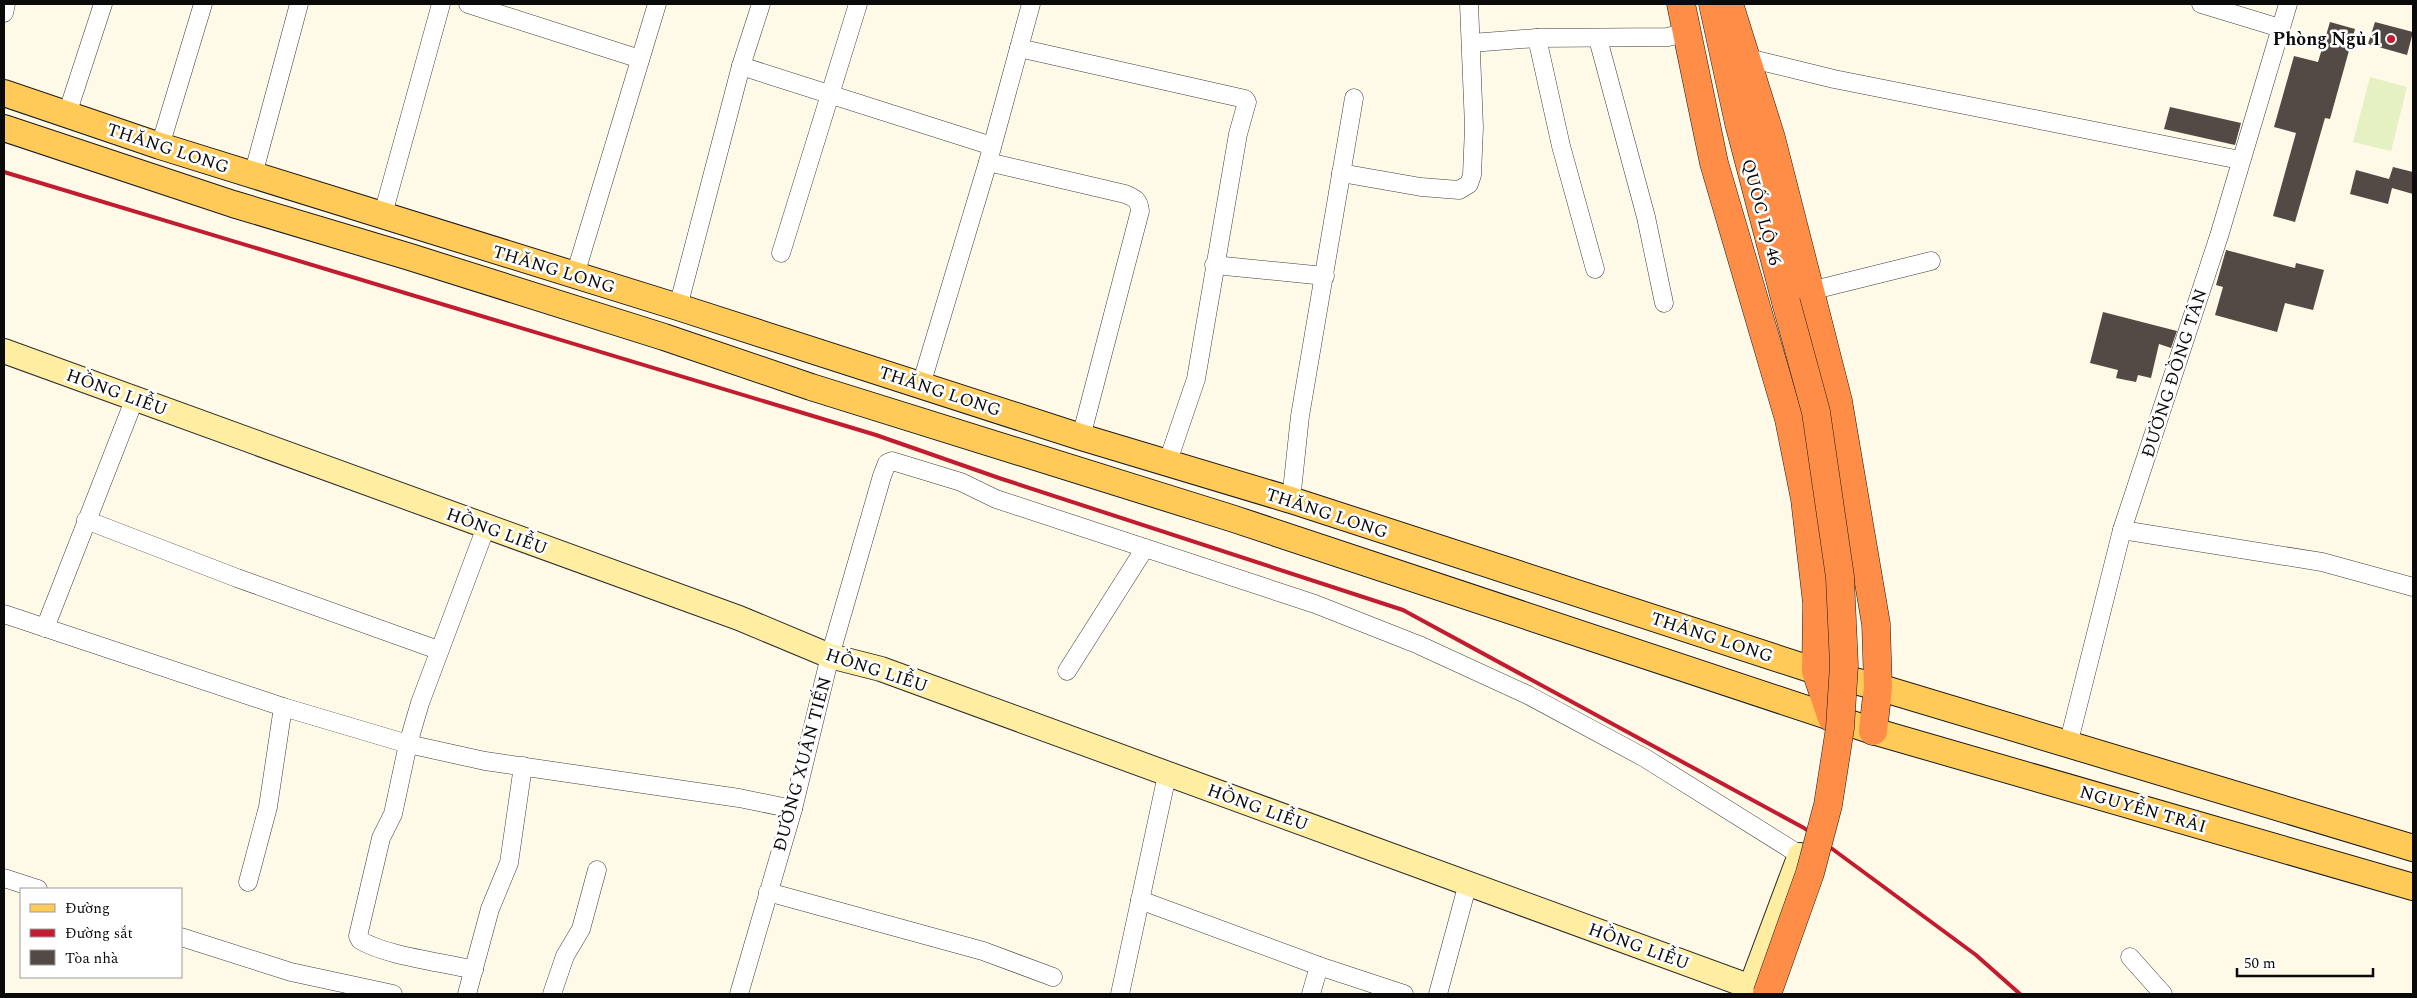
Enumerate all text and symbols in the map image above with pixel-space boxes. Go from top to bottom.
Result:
place label: Phòng Ngủ 1 [2273,26,2381,53]
marker: Phòng Ngủ 1 [2385,33,2397,45]
street label: THĂNG LONG [103,116,232,181]
street label: QUỐC LỘ 46 [1734,156,1789,268]
street label: THĂNG LONG [489,238,619,301]
street label: ĐƯỜNG ĐỒNG TÂN [2134,285,2215,461]
street label: THĂNG LONG [875,359,1004,424]
street label: HỒNG LIỄU [62,362,171,423]
street label: THĂNG LONG [1262,481,1391,546]
street label: HỒNG LIỄU [442,501,551,562]
street label: THĂNG LONG [1647,605,1776,670]
street label: HỒNG LIỄU [822,641,932,700]
street label: ĐƯỜNG XUÂN TIẾN [766,674,839,855]
street label: HỒNG LIỄU [1203,777,1312,838]
street label: NGUYỄN TRÃI [2076,778,2209,840]
legend [20,888,182,978]
text: Đường [65,897,110,920]
street label: HỒNG LIỄU [1584,916,1693,977]
text: Đường sắt [65,922,133,945]
scale bar [2237,946,2373,978]
text: Tòa nhà [65,947,119,970]
text: 50 m [2244,952,2276,975]

